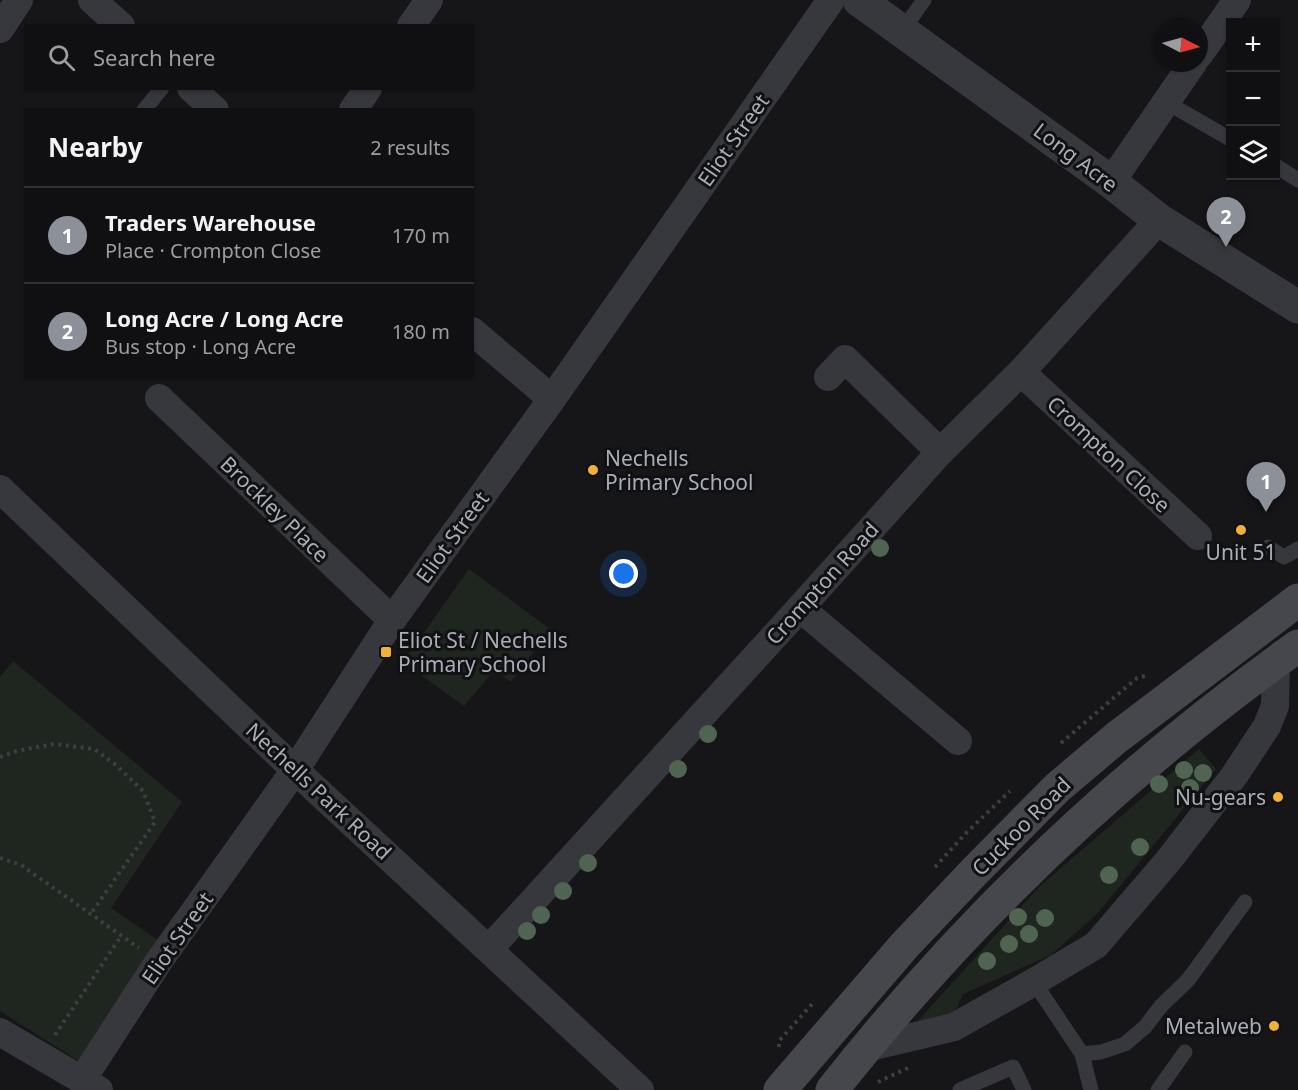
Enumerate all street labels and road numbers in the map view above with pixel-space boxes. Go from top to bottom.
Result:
street label: Eliot Street [691,88,775,192]
street label: Long Acre [1028,116,1124,198]
street label: Crompton Close [1041,390,1177,518]
street label: Brockley Place [215,450,335,568]
street label: Eliot Street [409,485,495,588]
street label: Crompton Road [759,516,885,650]
street label: Nechells Park Road [240,716,398,866]
street label: Cuckoo Road [966,771,1076,881]
street label: Eliot Street [135,886,219,990]

